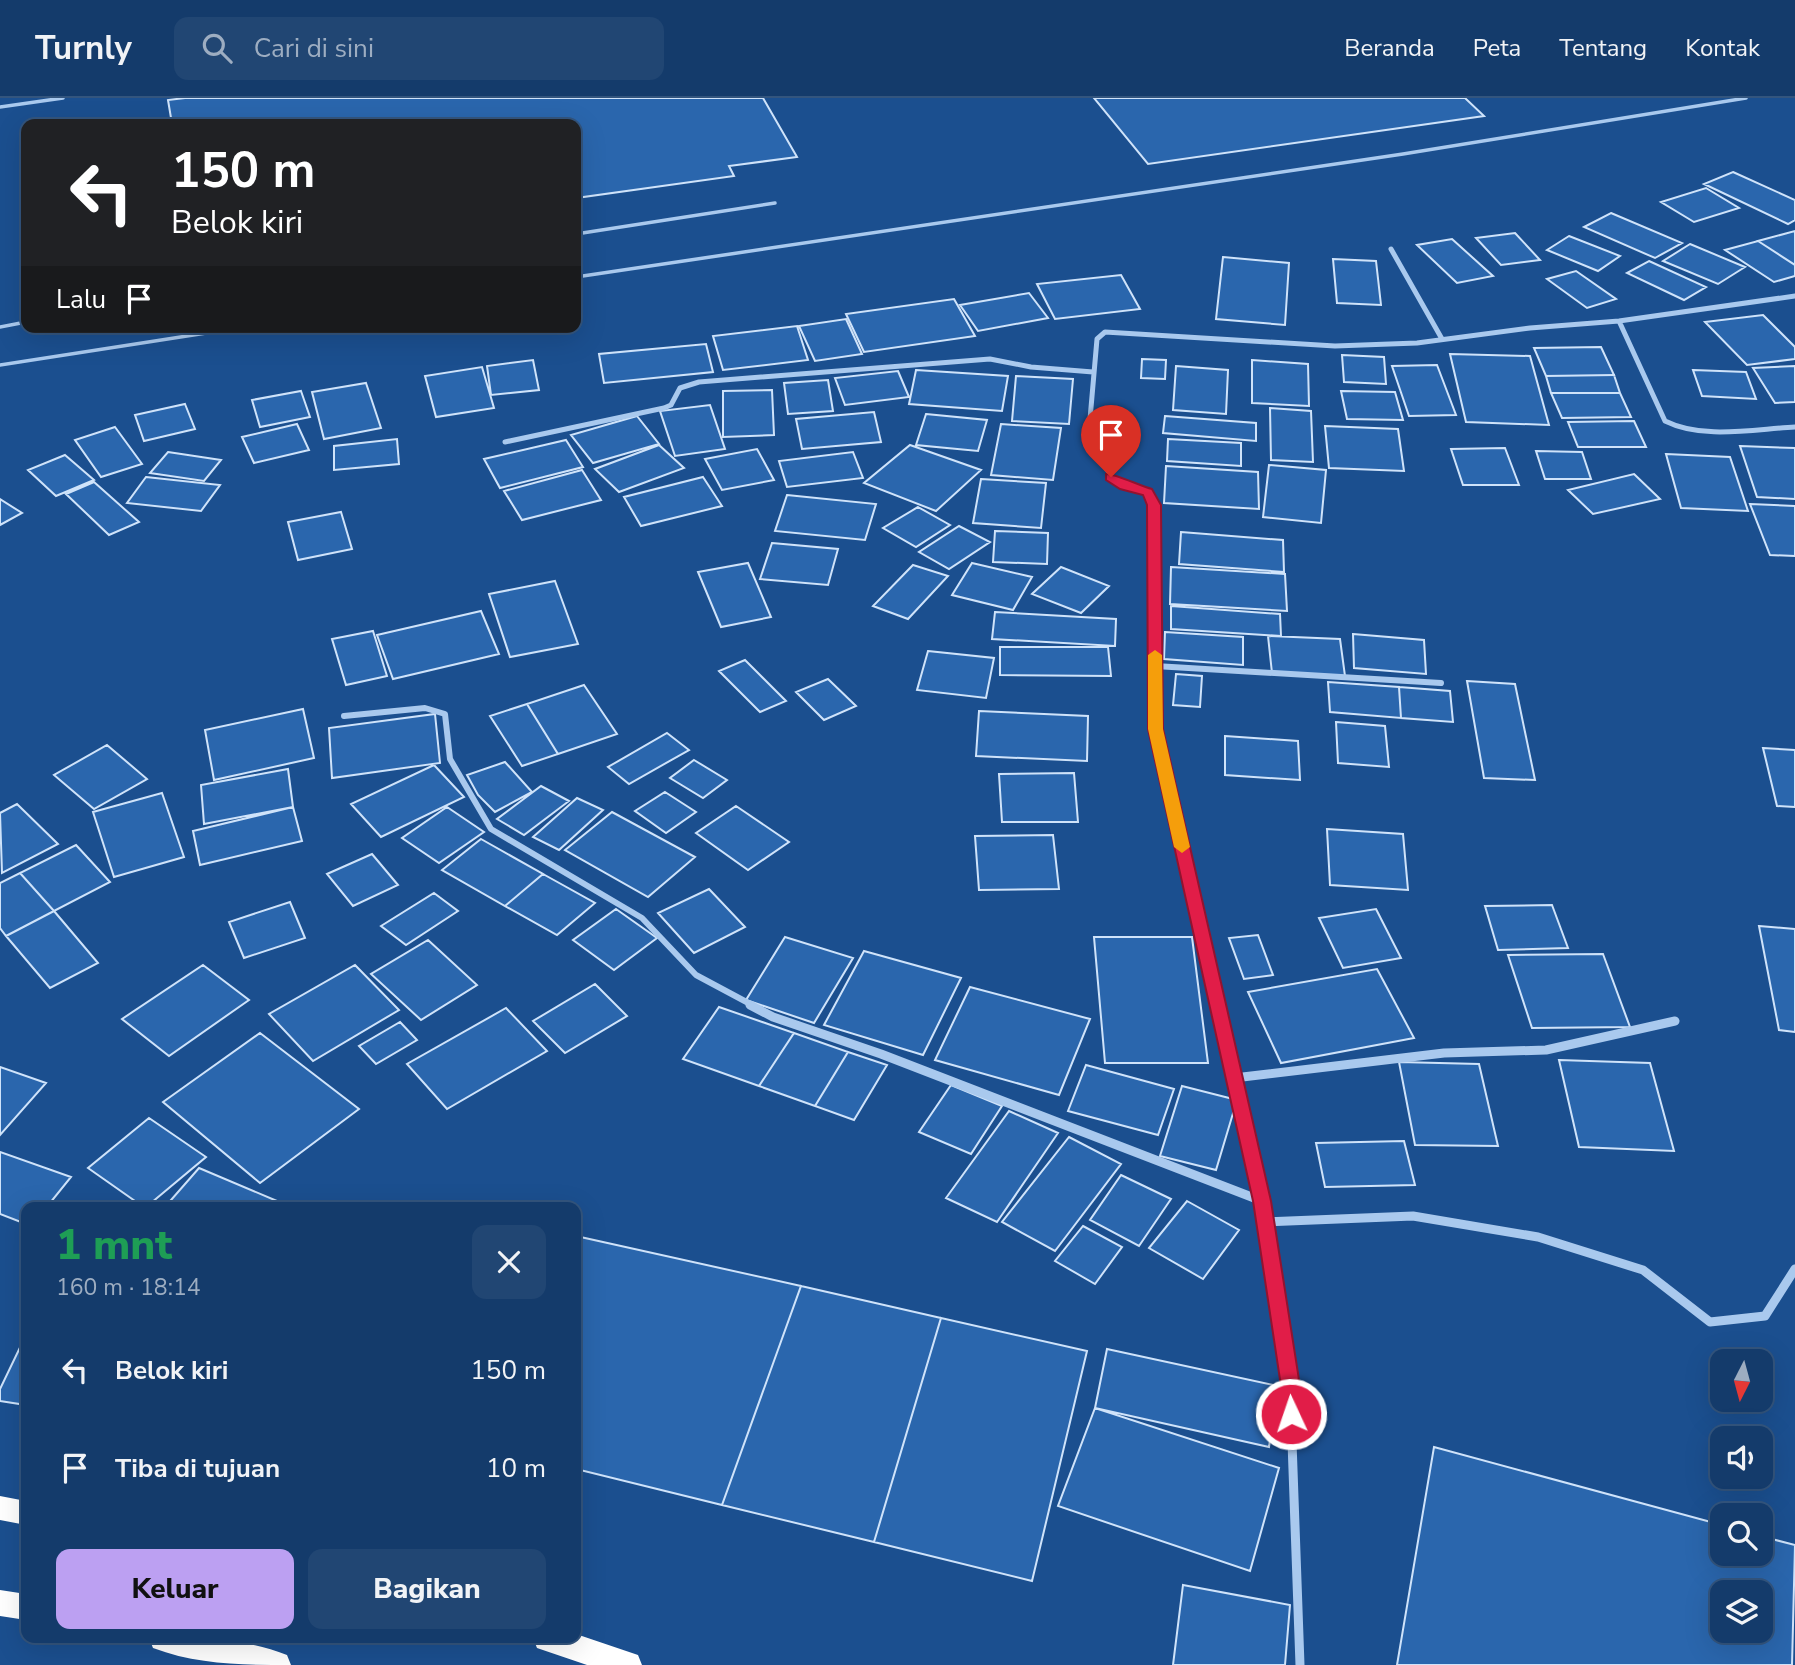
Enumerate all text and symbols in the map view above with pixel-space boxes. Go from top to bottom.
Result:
search box [174,17,664,80]
text: Turnly [35,26,132,71]
icon: search [198,29,236,67]
text: Cari di sini [254,31,374,66]
text: Beranda [1344,32,1435,64]
text: Peta [1473,32,1521,64]
text: Tentang [1559,32,1647,64]
text: Kontak [1685,32,1760,64]
text: 150 m [171,137,315,204]
icon: left [56,147,147,238]
text: Belok kiri [171,201,303,244]
icon: arrive [120,280,158,318]
text: Lalu [56,282,106,317]
pin [1081,405,1141,477]
icon: arrive [1092,416,1130,454]
text: 1 mnt [56,1217,172,1274]
button: close [472,1225,546,1299]
text: 160 m · 18:14 [56,1272,201,1303]
north arrow [1710,1349,1773,1412]
map controls [1710,1349,1773,1643]
icon: left [56,1351,94,1389]
text: Belok kiri [115,1353,228,1388]
text: 150 m [470,1353,546,1388]
position arrow [1254,1377,1328,1451]
button: sound [1710,1426,1773,1489]
icon: arrive [56,1449,94,1487]
text: Tiba di tujuan [115,1451,280,1486]
text: 10 m [486,1451,546,1486]
button: search [1710,1503,1773,1566]
button: Keluar [56,1549,294,1629]
button: Bagikan [308,1549,546,1629]
button: layers [1710,1580,1773,1643]

